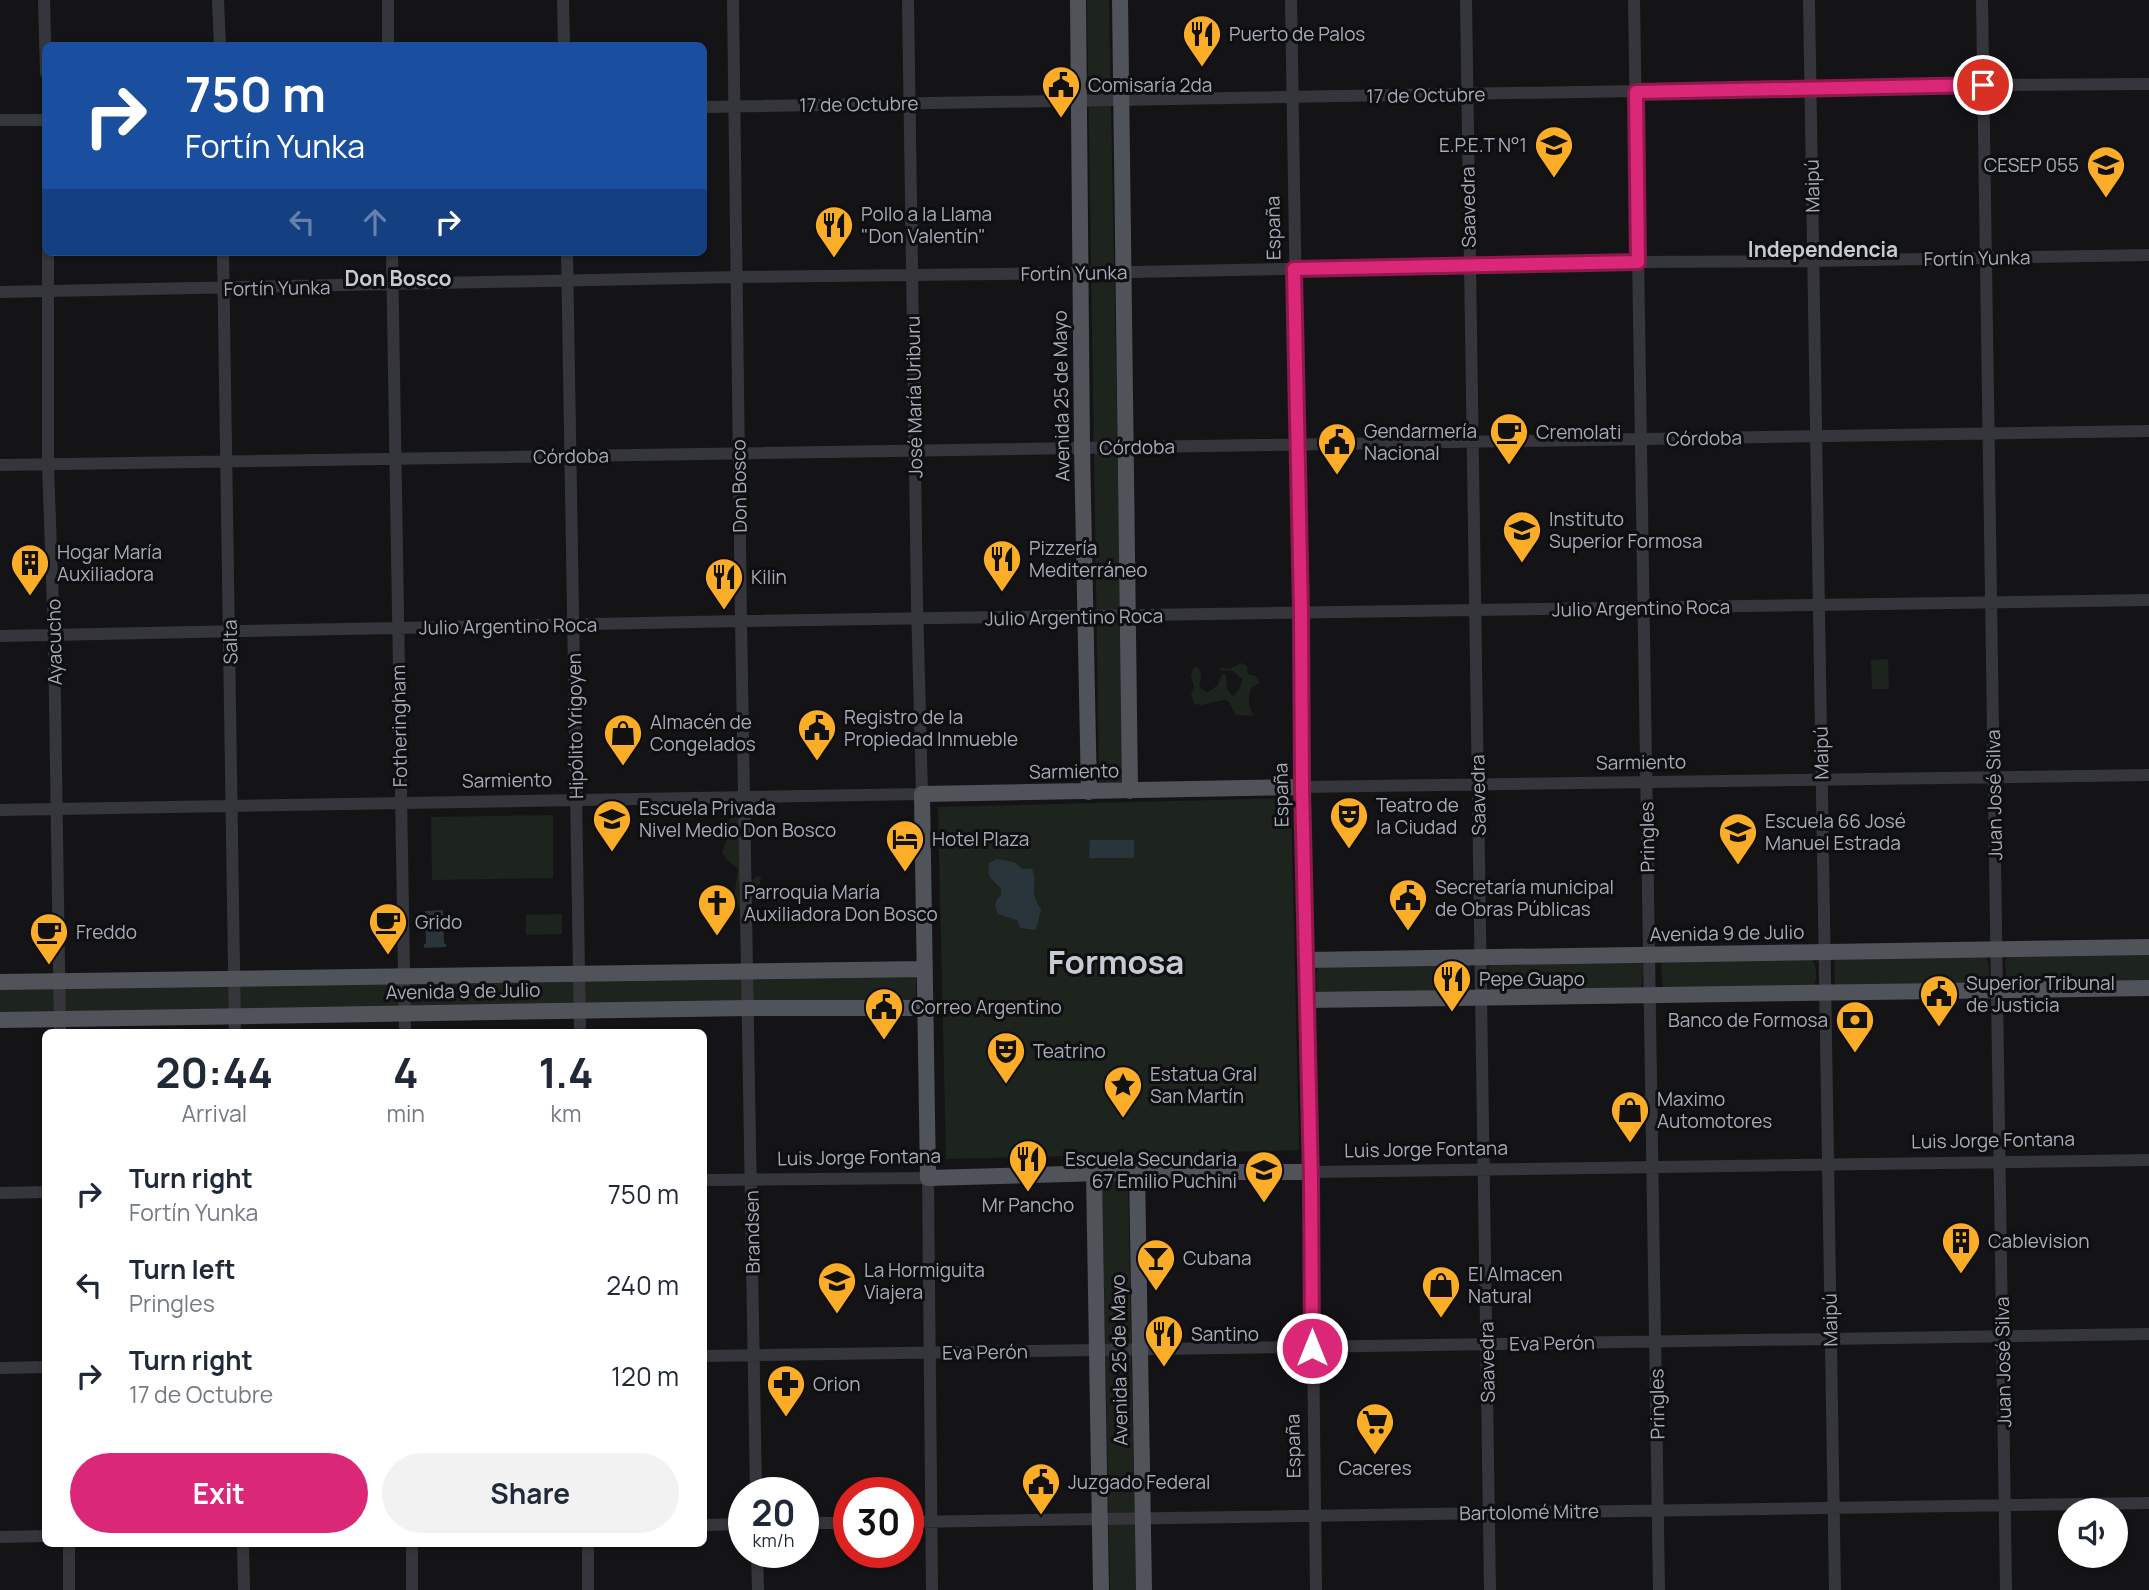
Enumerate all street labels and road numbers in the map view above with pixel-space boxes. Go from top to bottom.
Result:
street label: 17 de Octubre [1366,81,1486,109]
street label: 17 de Octubre [799,90,919,118]
street label: Maipú [1799,159,1825,213]
street label: Saavedra [1454,166,1482,248]
street label: España [1259,196,1287,260]
street label: Fortín Yunka [1923,244,2031,272]
street label: Fortín Yunka [1020,259,1128,287]
street label: Fortín Yunka [223,274,331,302]
street label: Avenida 25 de Mayo [1047,310,1075,482]
street label: José María Uriburu [900,316,928,478]
street label: Córdoba [1666,424,1742,452]
street label: Córdoba [1099,433,1175,461]
street label: Don Bosco [725,439,753,533]
street label: Córdoba [533,442,609,470]
street label: Julio Argentino Roca [1552,593,1730,623]
street label: Ayacucho [40,599,68,685]
street label: Julio Argentino Roca [985,602,1163,632]
street label: Julio Argentino Roca [419,611,597,641]
street label: Salta [217,619,243,665]
street label: Hipólito Yrigoyen [561,653,589,799]
street label: Fotheringham [385,665,413,787]
street label: Maipú [1808,726,1834,780]
street label: Juan José Silva [1980,729,2008,861]
street label: Sarmiento [1596,748,1686,776]
street label: Saavedra [1464,754,1492,836]
street label: Sarmiento [1029,757,1119,785]
street label: España [1267,763,1295,827]
street label: Sarmiento [462,766,552,794]
street label: Pringles [1633,801,1661,873]
street label: Avenida 9 de Julio [1649,919,1805,947]
street label: Avenida 9 de Julio [385,977,541,1005]
street label: Luis Jorge Fontana [1911,1126,2075,1154]
street label: Luis Jorge Fontana [1344,1135,1508,1163]
street label: Luis Jorge Fontana [777,1143,941,1171]
street label: Brandsen [738,1190,766,1274]
street label: Avenida 25 de Mayo [1105,1274,1133,1446]
street label: Maipú [1817,1293,1843,1347]
street label: Juan José Silva [1989,1296,2017,1428]
street label: Saavedra [1473,1321,1501,1403]
street label: Eva Perón [1509,1329,1595,1357]
street label: Eva Perón [942,1338,1028,1366]
street label: Pringles [1643,1368,1671,1440]
street label: España [1279,1414,1307,1478]
street label: Bartolomé Mitre [1459,1498,1599,1526]

